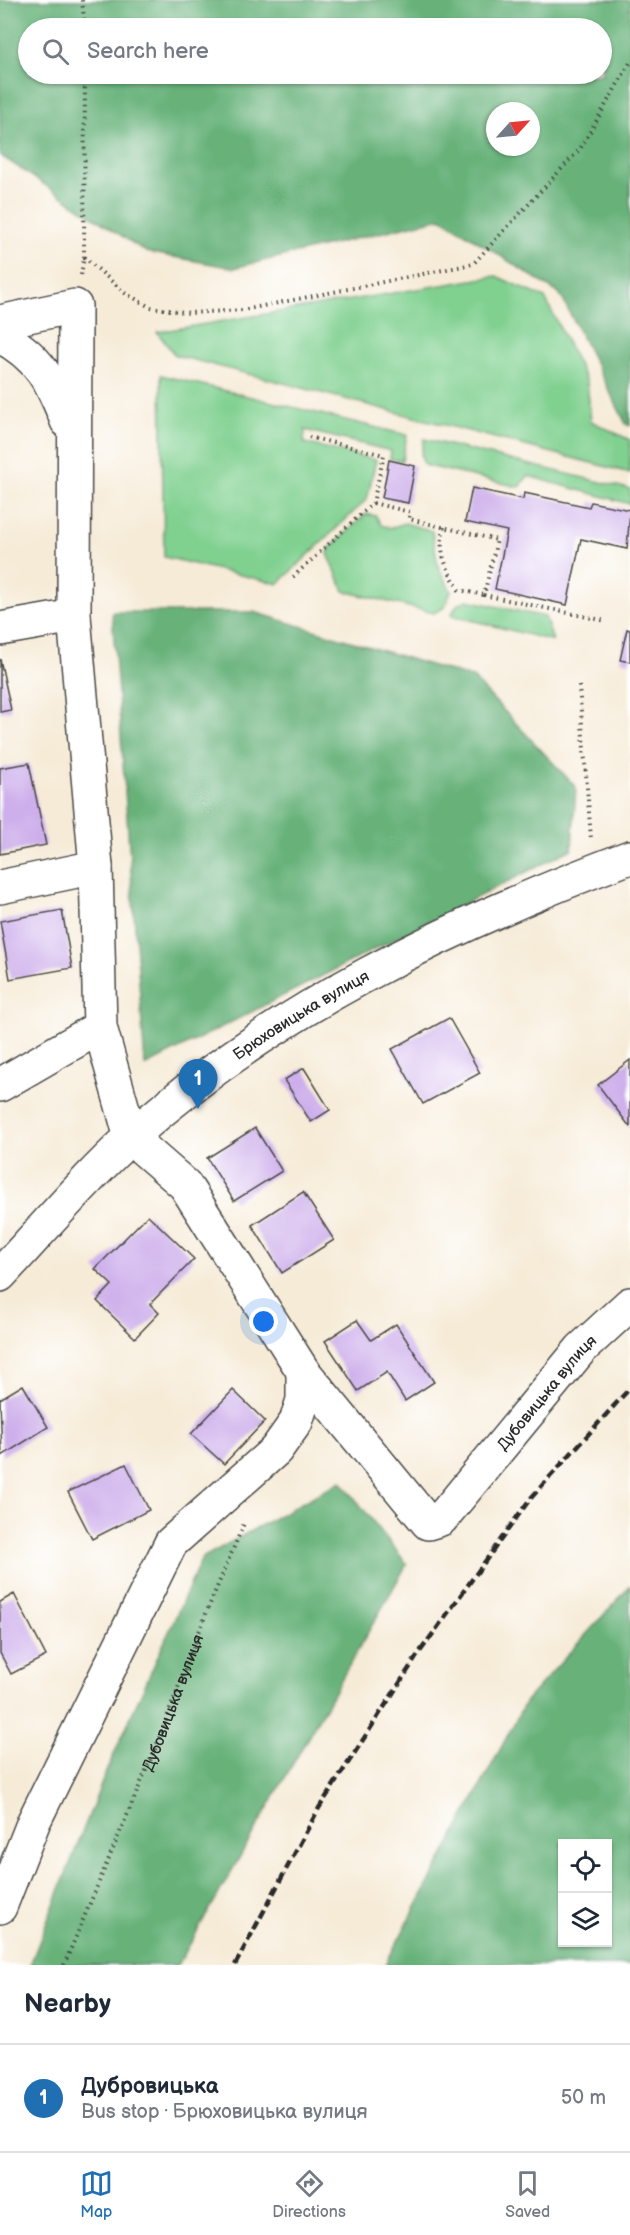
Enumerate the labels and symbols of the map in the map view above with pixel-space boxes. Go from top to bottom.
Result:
north arrow [486,102,540,156]
street label: Брюховицька вулиця [230,967,373,1065]
pin: 1 [178,1060,218,1109]
your location [249,1307,278,1336]
street label: Дубовицька вулиця [494,1332,601,1455]
street label: Дубовицька вулиця [139,1632,208,1774]

